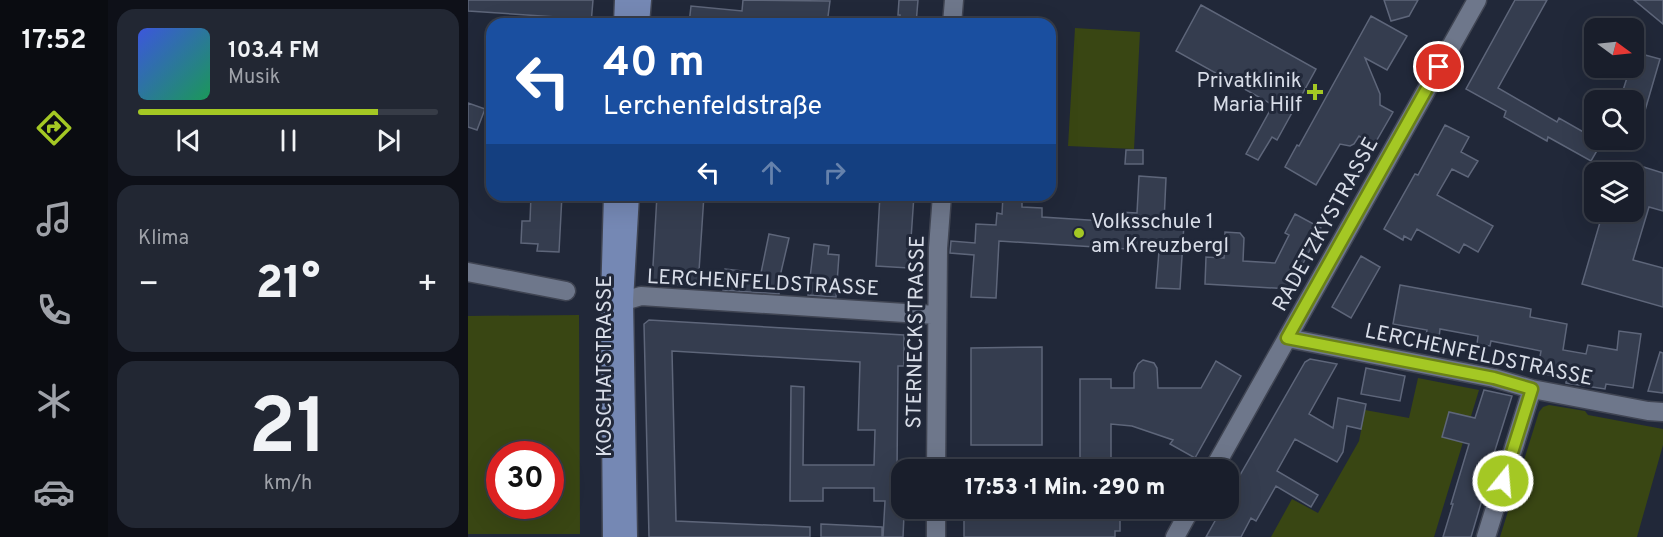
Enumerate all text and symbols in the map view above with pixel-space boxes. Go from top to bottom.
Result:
north arrow [1584,18,1644,78]
map controls [1584,18,1644,222]
text: 17:52 [22,24,86,58]
text: 103.4 FM [228,38,319,65]
text: 40 m [603,38,705,91]
pin [1413,41,1464,92]
icon: left [504,42,582,120]
icon: arrive [1422,50,1455,83]
text: Musik [228,65,280,91]
place label: Privatklinik Maria Hilf [1196,68,1302,119]
marker: Privatklinik Maria Hilf [1306,83,1324,101]
text: Lerchenfeldstraße [603,90,822,124]
button: search [1584,90,1644,150]
icon: directions [33,107,75,149]
icon: previous [172,124,205,157]
icon: pause [272,124,305,157]
icon: next [372,124,405,157]
street label: RADETZKYSTRASSE [1267,133,1385,317]
icon: left [692,156,725,189]
icon: ahead [755,156,788,189]
icon: right [818,156,851,189]
button: layers [1584,162,1644,222]
icon: music [33,198,75,240]
place label: Volksschule 1 am Kreuzbergl [1091,209,1229,260]
text: Klima [138,226,189,252]
marker: Volksschule 1 am Kreuzbergl [1072,226,1086,240]
street label: STERNECKSTRASSE [901,235,932,429]
text: 21° [256,257,320,314]
street label: LERCHENFELDSTRASSE [646,264,880,303]
text: − [138,265,159,307]
text: + [417,265,438,307]
street label: KOSCHATSTRASSE [592,275,619,457]
icon: phone [33,289,75,331]
street label: LERCHENFELDSTRASSE [1362,318,1595,393]
icon: climate [33,380,75,422]
text: 21 [249,382,327,481]
speed limit sign: 30 [486,441,564,519]
position arrow [1471,449,1535,513]
icon: car [33,471,75,513]
text: km/h [264,471,312,497]
text: 17:53 · 1 Min. · 290 m [965,475,1165,502]

